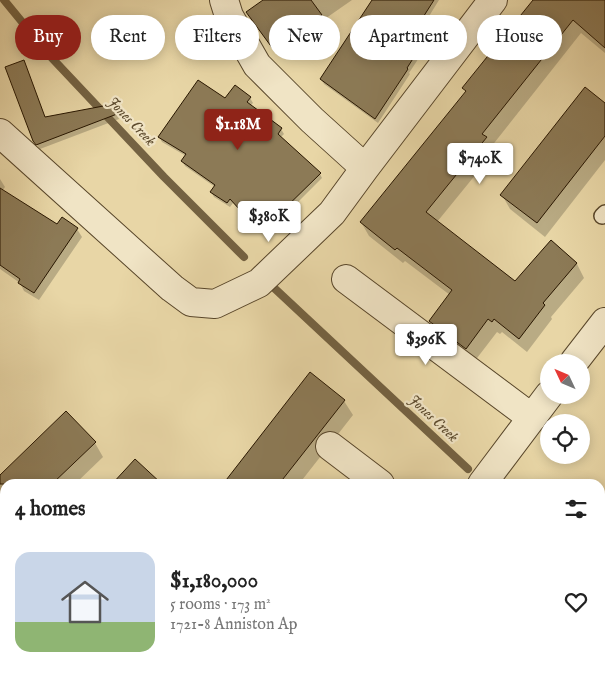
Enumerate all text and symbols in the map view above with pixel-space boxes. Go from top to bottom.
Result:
chip: Buy [15,15,81,60]
chip: Rent [91,15,165,60]
chip: Filters [175,15,259,60]
chip: New [269,15,340,60]
chip: Apartment [350,15,467,60]
chip: House [477,15,562,60]
water label: Jones Creek [104,93,160,150]
pin: $1.18M [197,108,279,151]
text: $1.18M [215,115,261,135]
pin: $740K [445,142,515,185]
text: $740K [458,149,502,169]
pin: $380K [234,200,304,243]
text: $380K [249,207,289,227]
pin: $396K [391,324,461,366]
text: $396K [406,330,446,350]
north arrow [540,354,590,404]
map controls [540,354,590,464]
water label: Jones Creek [405,391,463,446]
button: locate [540,414,590,464]
icon: filters [562,495,590,523]
text: 4 homes [15,496,85,523]
text: $1,180,000 [170,568,258,595]
icon: home [55,572,115,632]
icon: heart [562,588,590,616]
text: 5 rooms · 173 m² [170,595,271,615]
text: 1721-8 Anniston Ap [170,615,297,635]

